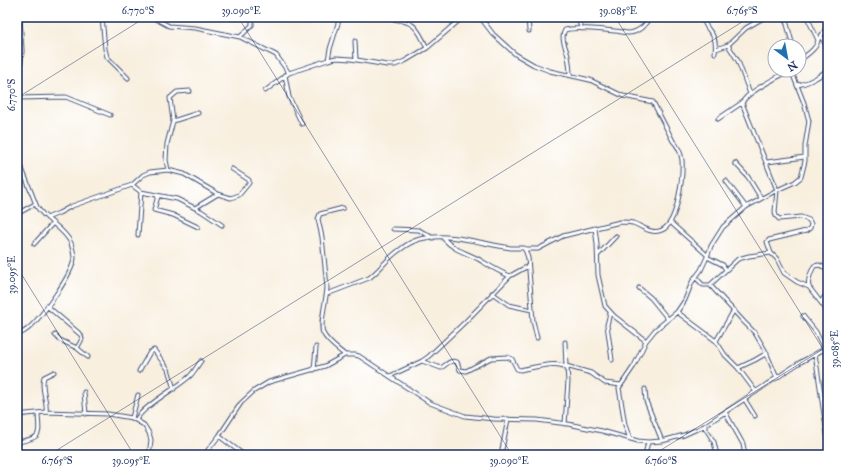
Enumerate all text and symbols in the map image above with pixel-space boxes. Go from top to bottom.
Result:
text: 6.770°S [122,5,154,17]
text: 39.090°E [221,5,261,17]
text: 39.085°E [599,5,637,17]
text: 6.765°S [726,5,758,17]
north arrow [767,38,807,78]
text: N [784,58,799,74]
text: 6.770°S [6,79,18,111]
text: 39.095°E [6,256,18,294]
text: 39.085°E [829,330,841,368]
text: 6.765°S [41,455,73,467]
text: 39.095°E [112,455,150,467]
text: 39.090°E [489,455,529,467]
text: 6.760°S [645,455,677,467]

